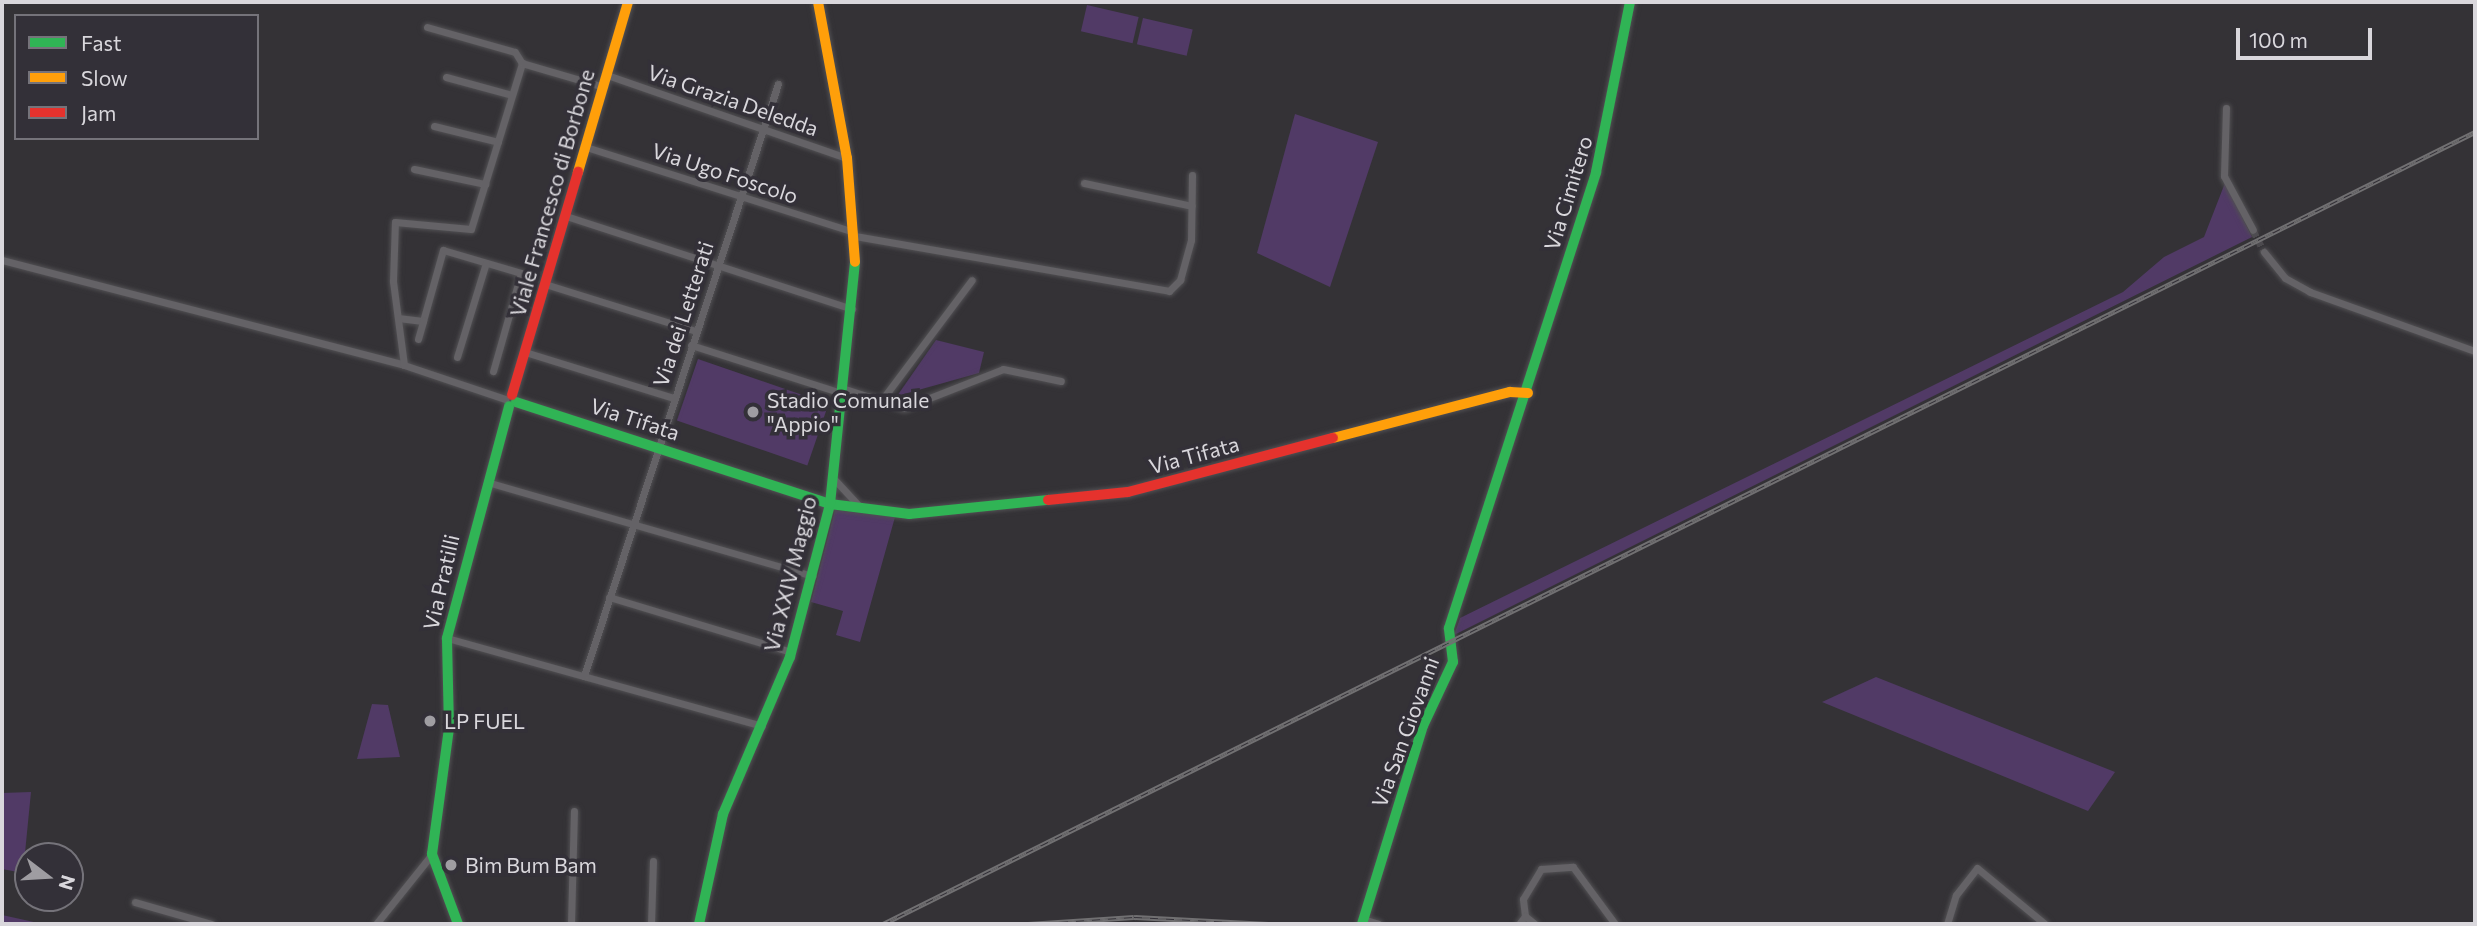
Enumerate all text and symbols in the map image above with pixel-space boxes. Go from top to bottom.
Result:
legend [14,14,259,140]
scale bar [2239,14,2376,58]
text: 100 m [2249,27,2308,52]
text: Fast [81,30,122,55]
street label: Via Grazia Deledda [645,59,821,141]
text: Slow [81,65,128,90]
street label: Viale Francesco di Borbone [505,66,599,320]
text: Jam [81,100,116,125]
street label: Via Cimitero [1539,133,1597,253]
street label: Via Ugo Foscolo [649,138,801,208]
street label: Via dei Letterati [648,238,718,390]
place label: Stadio Comunale "Appio" [767,387,929,437]
street label: Via Tifata [587,393,683,445]
marker: Stadio Comunale "Appio" [745,404,761,420]
street label: Via Tifata [1146,431,1242,479]
street label: Via XXIV Maggio [759,494,821,654]
street label: Via Pratilli [418,532,464,632]
street label: Via San Giovanni [1366,653,1444,811]
place label: LP FUEL [444,708,525,734]
marker: LP FUEL [422,713,438,729]
north arrow [14,842,84,912]
place label: Bim Bum Bam [465,852,597,878]
marker: Bim Bum Bam [443,857,459,873]
text: N [55,873,81,893]

